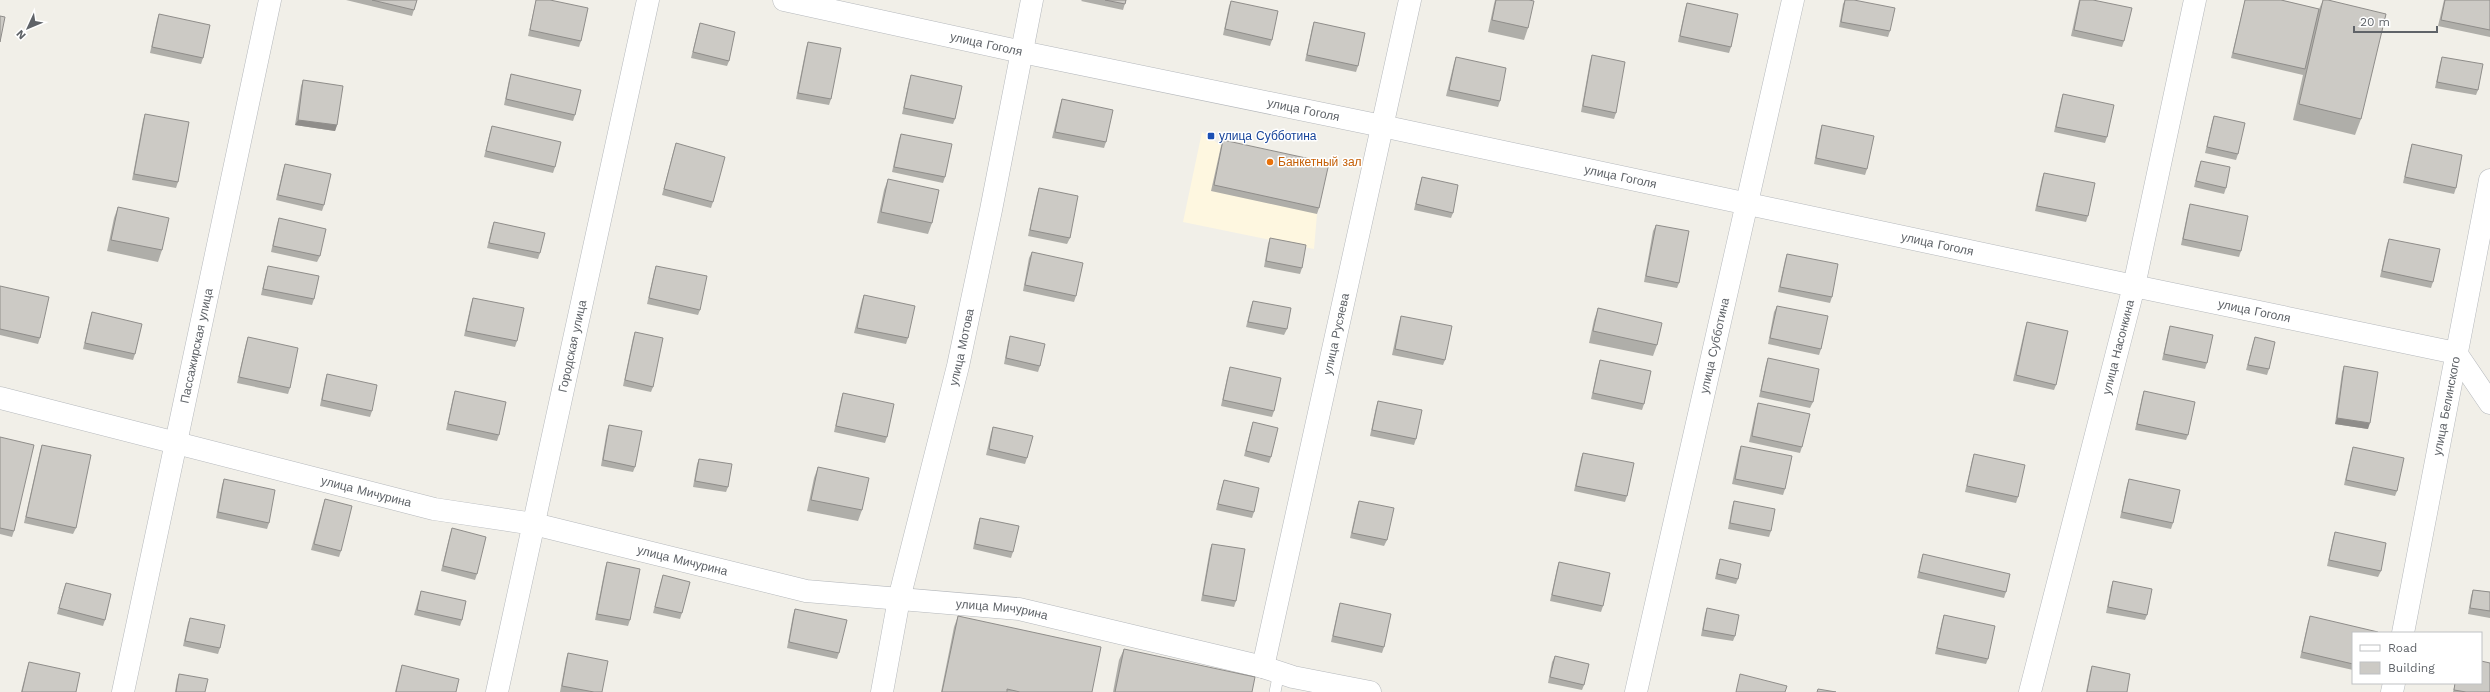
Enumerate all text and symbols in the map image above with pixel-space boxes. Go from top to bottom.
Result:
north arrow [8,8,48,48]
scale bar [2354,8,2437,34]
text: 20 m [2360,15,2390,29]
text: N [14,27,29,42]
street label: улица Гоголя [949,29,1024,59]
street label: улица Гоголя [1266,96,1341,124]
place label: улица Субботина [1219,129,1317,143]
marker: улица Субботина [1206,131,1216,141]
place label: Банкетный зал [1278,155,1362,169]
marker: Банкетный зал [1265,157,1275,167]
street label: улица Гоголя [1583,162,1658,191]
street label: улица Гоголя [1900,230,1975,259]
street label: Пассажирская улица [178,287,216,405]
street label: улица Русяева [1321,292,1352,376]
street label: улица Субботина [1697,296,1732,395]
street label: улица Гоголя [2217,297,2292,325]
street label: Городская улица [556,298,589,394]
street label: улица Насонкина [2099,298,2137,396]
street label: улица Мотова [946,307,977,387]
street label: улица Белинского [2430,355,2463,457]
street label: улица Мичурина [320,473,413,510]
street label: улица Мичурина [636,543,729,579]
street label: улица Мичурина [955,597,1049,623]
legend [2352,632,2482,684]
text: Road [2388,641,2417,655]
text: Building [2388,661,2435,675]

